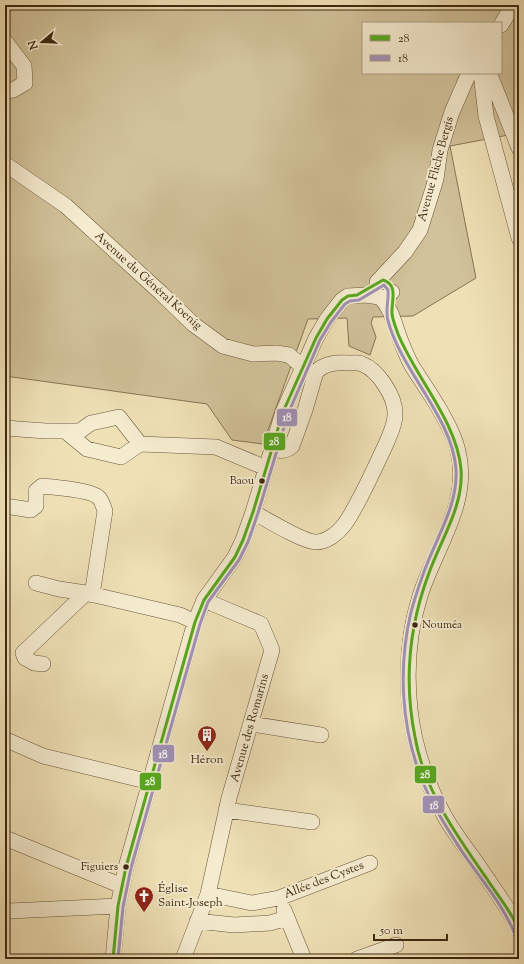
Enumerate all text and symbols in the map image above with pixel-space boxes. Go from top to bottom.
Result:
north arrow [22,22,62,62]
legend [362,22,502,74]
text: 28 [398,30,410,48]
text: N [24,38,43,53]
text: 18 [398,50,408,68]
street label: Avenue Fliche Bergis [413,114,459,224]
street label: Avenue du Général Koenig [90,228,206,334]
line badge: 18 [276,408,298,427]
text: 18 [281,410,292,426]
line badge: 28 [263,432,286,451]
text: 28 [269,434,280,450]
place label: Baou [230,473,255,489]
marker: Baou [257,476,267,486]
place label: Nouméa [422,617,462,633]
marker: Nouméa [410,620,420,630]
street label: Avenue des Romarins [226,671,274,784]
building icon: Héron [196,724,218,752]
line badge: 18 [152,744,175,763]
text: 18 [157,747,168,763]
place label: Héron [190,751,224,769]
line badge: 28 [414,765,437,784]
text: 28 [420,767,431,783]
line badge: 28 [139,772,162,791]
text: 28 [145,774,156,790]
line badge: 18 [422,795,445,814]
text: 18 [428,798,439,814]
street label: Allée des Cystes [281,856,367,903]
place label: Figuiers [81,859,118,875]
marker: Figuiers [121,862,131,872]
place label: Église Saint-Joseph [158,880,223,912]
church icon: Église Saint-Joseph [133,885,155,913]
scale bar [374,916,447,942]
text: 50 m [379,922,403,940]

